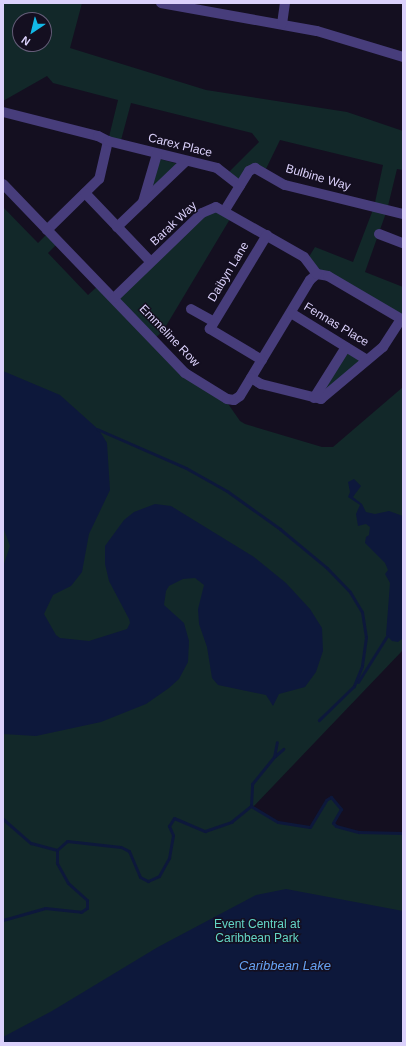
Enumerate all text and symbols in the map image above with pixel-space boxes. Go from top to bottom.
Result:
north arrow [12,12,52,52]
text: N [19,34,32,48]
street label: Carex Place [147,131,213,161]
street label: Bulbine Way [284,162,352,194]
street label: Barak Way [148,199,200,249]
street label: Daibyn Lane [205,239,253,305]
street label: Fennas Place [301,300,371,350]
street label: Emmeline Row [136,302,202,370]
park label: Event Central at Caribbean Park [214,918,300,946]
water label: Caribbean Lake [239,958,331,974]

